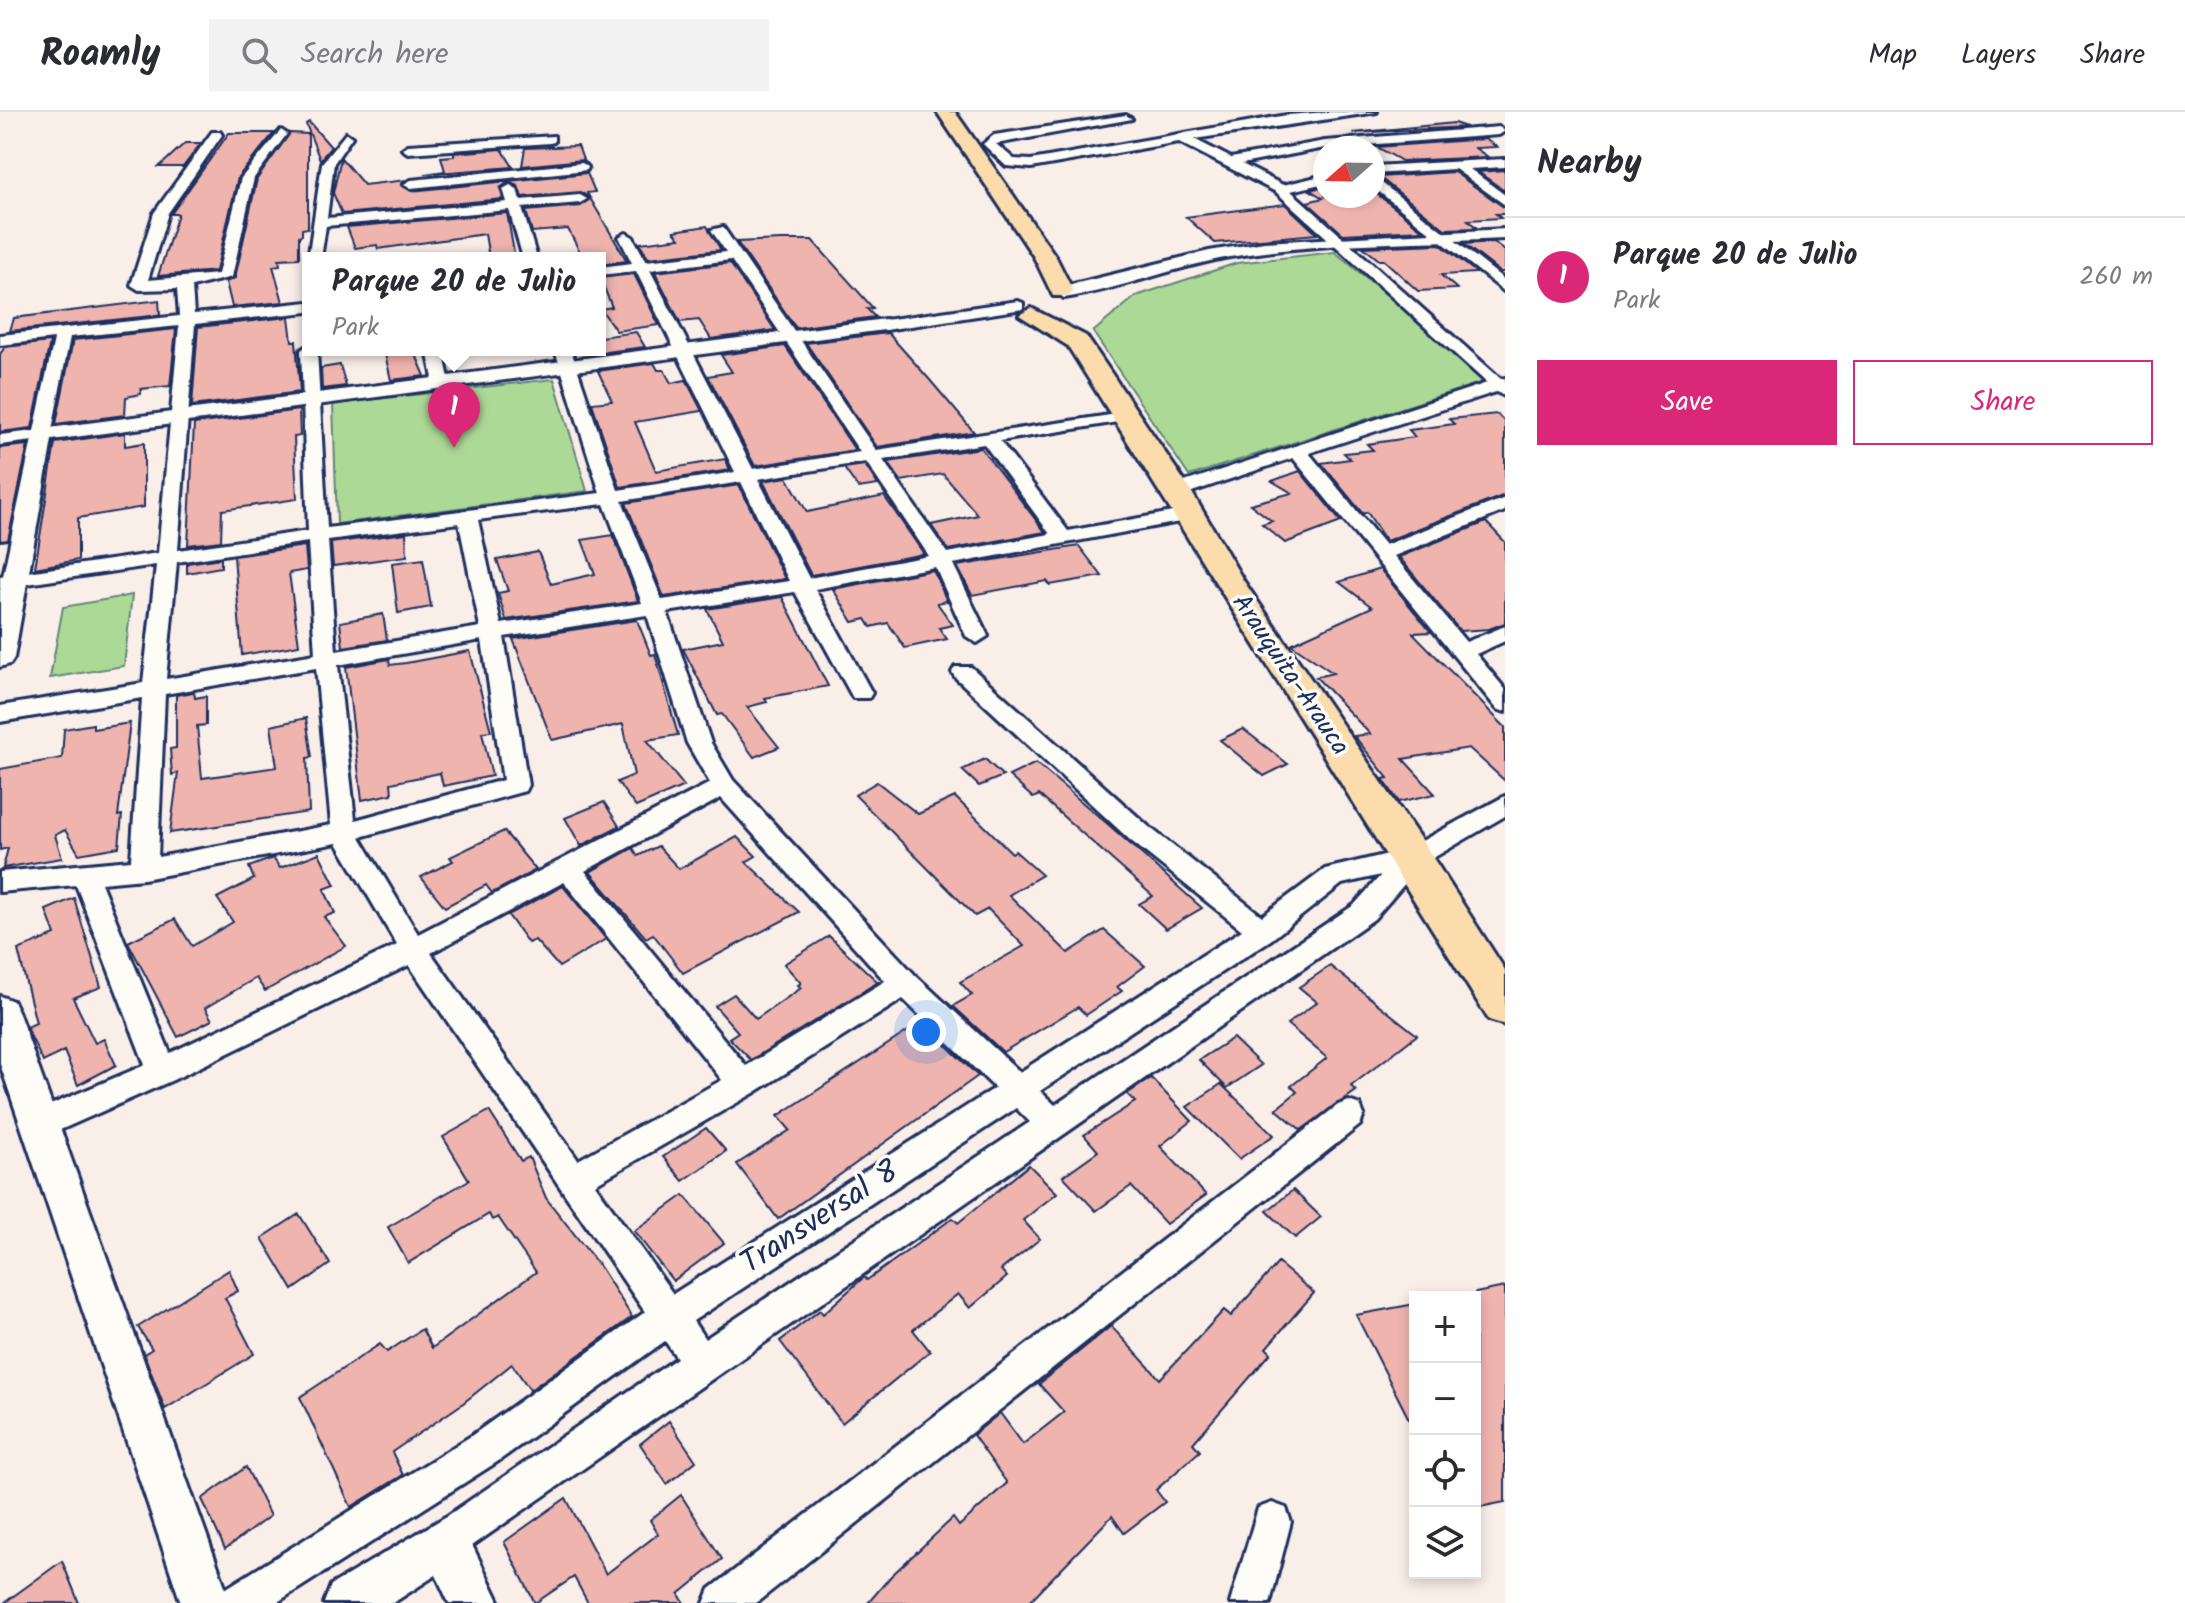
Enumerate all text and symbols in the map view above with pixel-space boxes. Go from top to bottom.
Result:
search box [209,19,769,91]
text: Roamly [40,25,161,85]
text: Search here [301,31,448,79]
icon: search [237,33,281,77]
text: Map [1868,33,1917,78]
text: Layers [1961,33,2036,78]
text: Share [2080,33,2145,78]
north arrow [1313,136,1385,208]
text: Nearby [1537,137,1642,191]
text: Parque 20 de Julio [1613,232,1857,280]
popup [302,252,606,356]
text: 1 [1559,256,1567,298]
text: 260 m [2079,256,2153,298]
text: Parque 20 de Julio [332,259,576,307]
text: Park [1613,280,1660,322]
text: Park [332,307,379,349]
button: Save [1537,360,1837,445]
button: Share [1853,360,2153,445]
pin: 1 [428,382,480,448]
street label: Arauquita-Arauca [1220,586,1360,764]
your location [906,1012,946,1052]
street label: Transversal 8 [730,1147,910,1289]
map controls [1409,1291,1481,1579]
button: + [1409,1291,1481,1363]
button: − [1409,1363,1481,1435]
button: locate [1409,1435,1481,1507]
button: layers [1409,1507,1481,1579]

